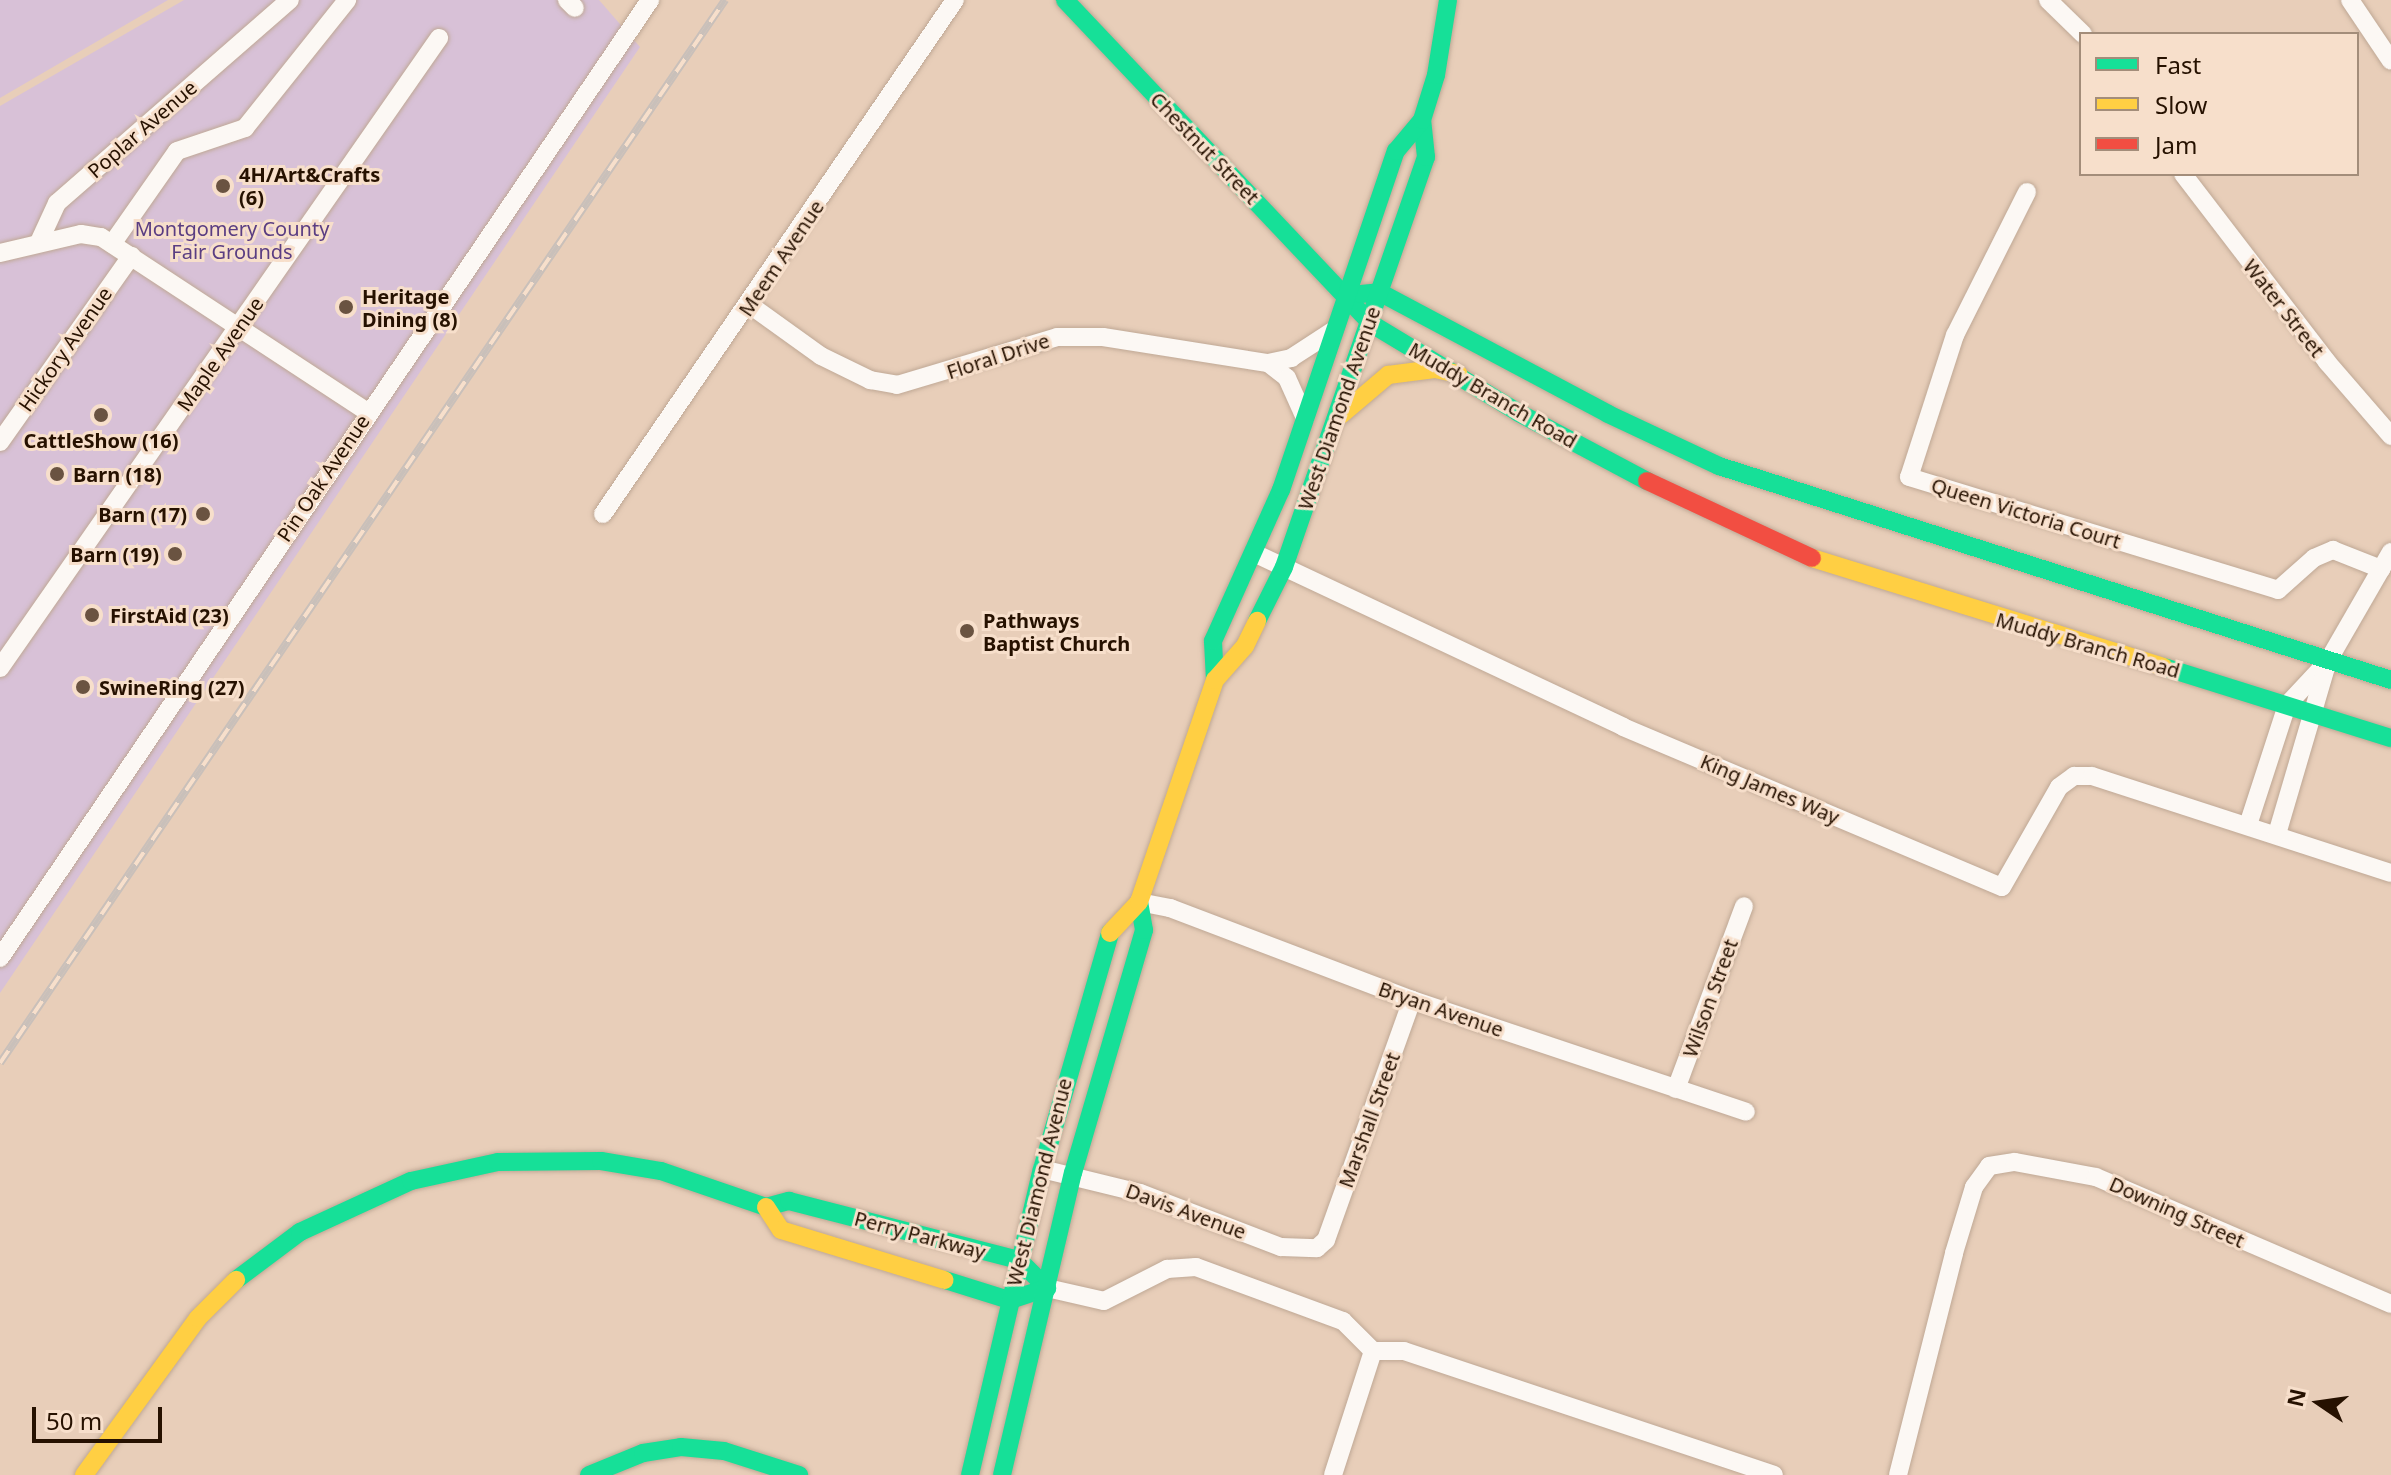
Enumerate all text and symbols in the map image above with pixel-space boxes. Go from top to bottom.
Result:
legend [2079,32,2359,176]
text: Fast [2155,48,2201,81]
street label: Poplar Avenue [83,75,201,183]
street label: Chestnut Street [1146,87,1264,209]
text: Slow [2155,88,2207,121]
text: Jam [2155,128,2197,161]
place label: 4H/Art&Crafts (6) [239,162,380,209]
marker: 4H/Art&Crafts (6) [214,177,232,195]
street label: Meem Avenue [733,195,829,321]
park label: Montgomery County Fair Grounds [135,216,329,263]
street label: Water Street [2238,254,2330,362]
street label: Hickory Avenue [13,282,117,416]
place label: Heritage Dining (8) [362,284,457,331]
street label: Maple Avenue [172,292,268,416]
marker: Heritage Dining (8) [337,298,355,316]
street label: West Diamond Avenue [1293,303,1385,513]
street label: Floral Drive [944,328,1052,384]
street label: Muddy Branch Road [1405,337,1581,453]
marker: CattleShow (16) [92,406,110,424]
street label: Pin Oak Avenue [272,410,374,546]
place label: CattleShow (16) [24,428,178,452]
place label: Barn (18) [73,462,162,486]
marker: Barn (18) [48,465,66,483]
street label: Queen Victoria Court [1928,473,2124,553]
place label: Barn (17) [98,502,187,526]
marker: Barn (17) [194,505,212,523]
place label: Barn (19) [70,542,159,566]
marker: Barn (19) [166,545,184,563]
place label: FirstAid (23) [110,603,229,627]
marker: FirstAid (23) [81,604,103,626]
street label: Muddy Branch Road [1993,607,2183,683]
place label: Pathways Baptist Church [983,608,1130,655]
marker: Pathways Baptist Church [958,622,976,640]
place label: SwineRing (27) [99,675,244,699]
marker: SwineRing (27) [74,678,92,696]
street label: King James Way [1697,749,1843,829]
street label: Wilson Street [1678,936,1742,1060]
street label: Bryan Avenue [1375,976,1507,1042]
street label: Marshall Street [1333,1049,1405,1191]
street label: West Diamond Avenue [1002,1076,1076,1288]
street label: Downing Street [2106,1172,2248,1252]
street label: Davis Avenue [1123,1178,1249,1244]
street label: Perry Parkway [852,1206,988,1264]
north arrow [2279,1363,2359,1443]
text: N [2279,1386,2312,1410]
scale bar [36,1391,166,1441]
text: 50 m [46,1404,102,1437]

